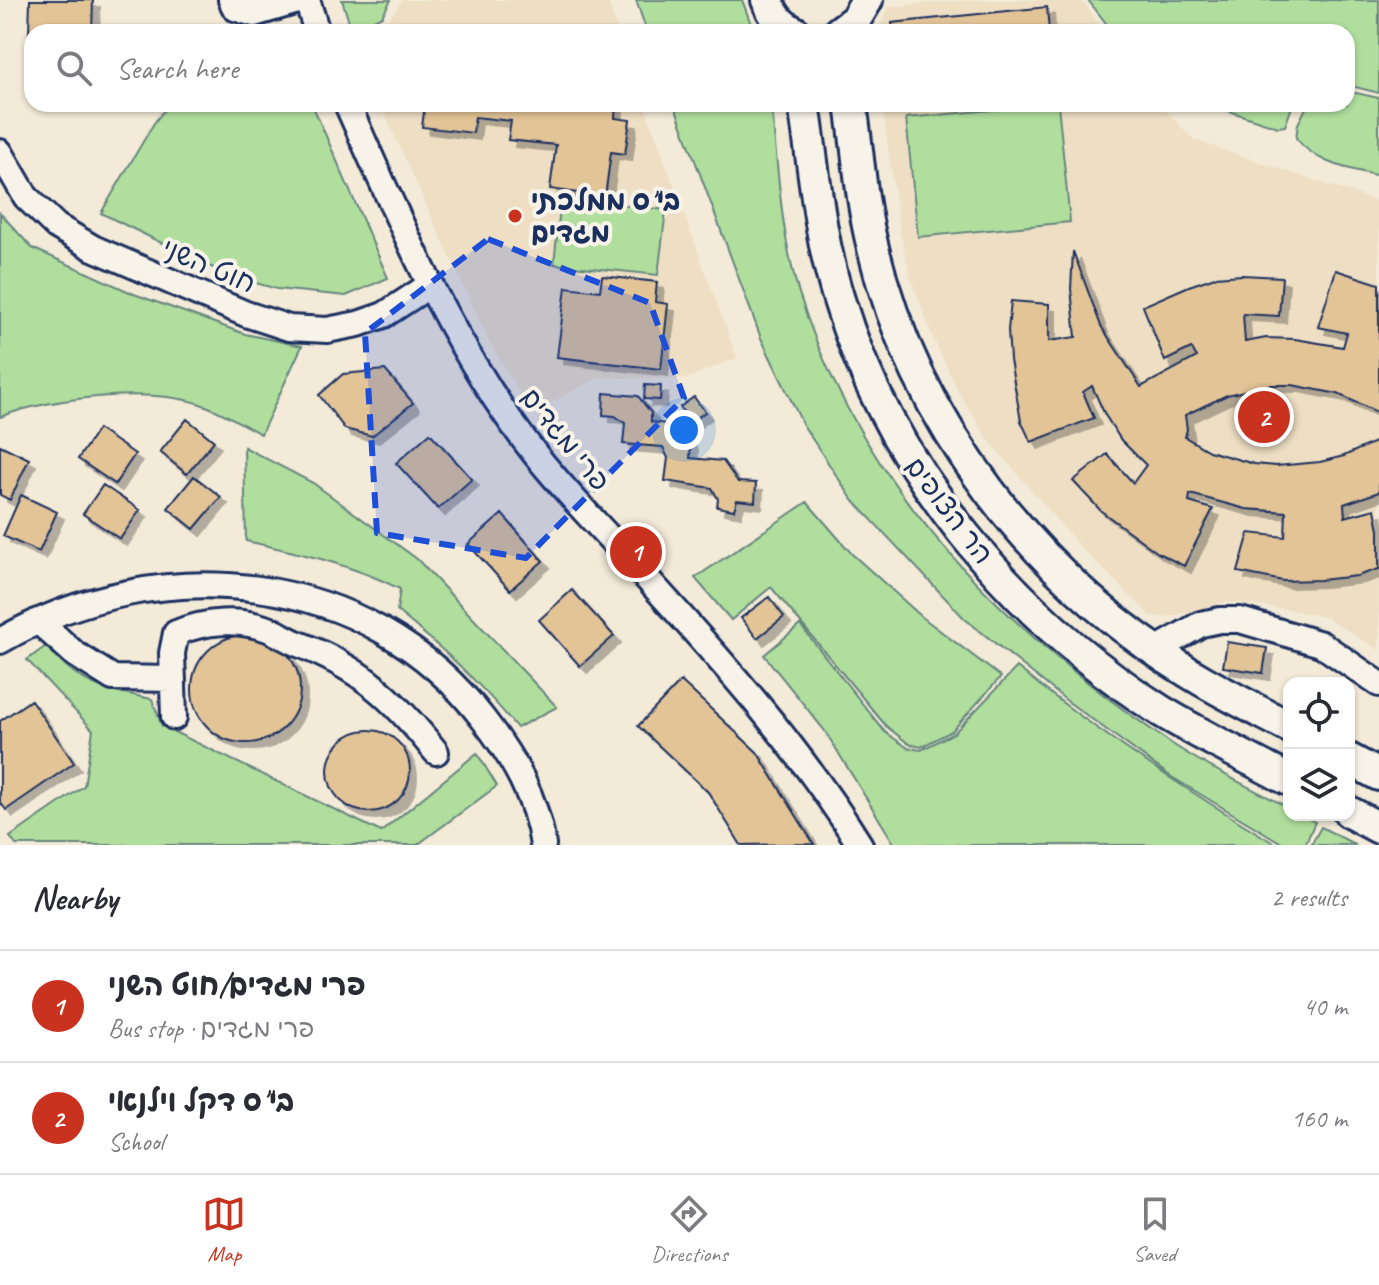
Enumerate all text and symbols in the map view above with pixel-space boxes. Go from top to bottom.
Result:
search box [24,24,1355,112]
icon: search [52,46,96,90]
text: Search here [116,49,238,87]
place label: בי"ס ממלכתי מגדים [531,183,680,250]
marker: בי"ס ממלכתי מגדים [506,207,524,225]
street label: חוט השני [157,230,261,301]
street label: פרי מגדים [513,381,618,498]
pin: 2 [1238,387,1290,447]
your location [664,410,704,450]
street label: הר הצופים [898,450,1001,571]
pin: 1 [610,522,662,582]
map controls [1283,677,1355,821]
button: locate [1283,677,1355,749]
button: layers [1283,749,1355,821]
text: Nearby [32,876,118,919]
text: 2 results [1271,881,1347,914]
text: פרי מגדים/חוט השני [108,966,366,1004]
text: 1 [52,990,64,1023]
text: 40 m [1303,990,1347,1023]
text: Bus stop · פרי מגדים [108,1012,314,1045]
text: בי"ס דקל וילנאי [108,1082,294,1120]
text: 2 [52,1102,64,1135]
text: 160 m [1291,1102,1347,1135]
text: School [108,1125,164,1158]
tab: Map [202,1192,246,1268]
tab: Directions [651,1192,728,1268]
tab: Saved [1133,1192,1177,1268]

